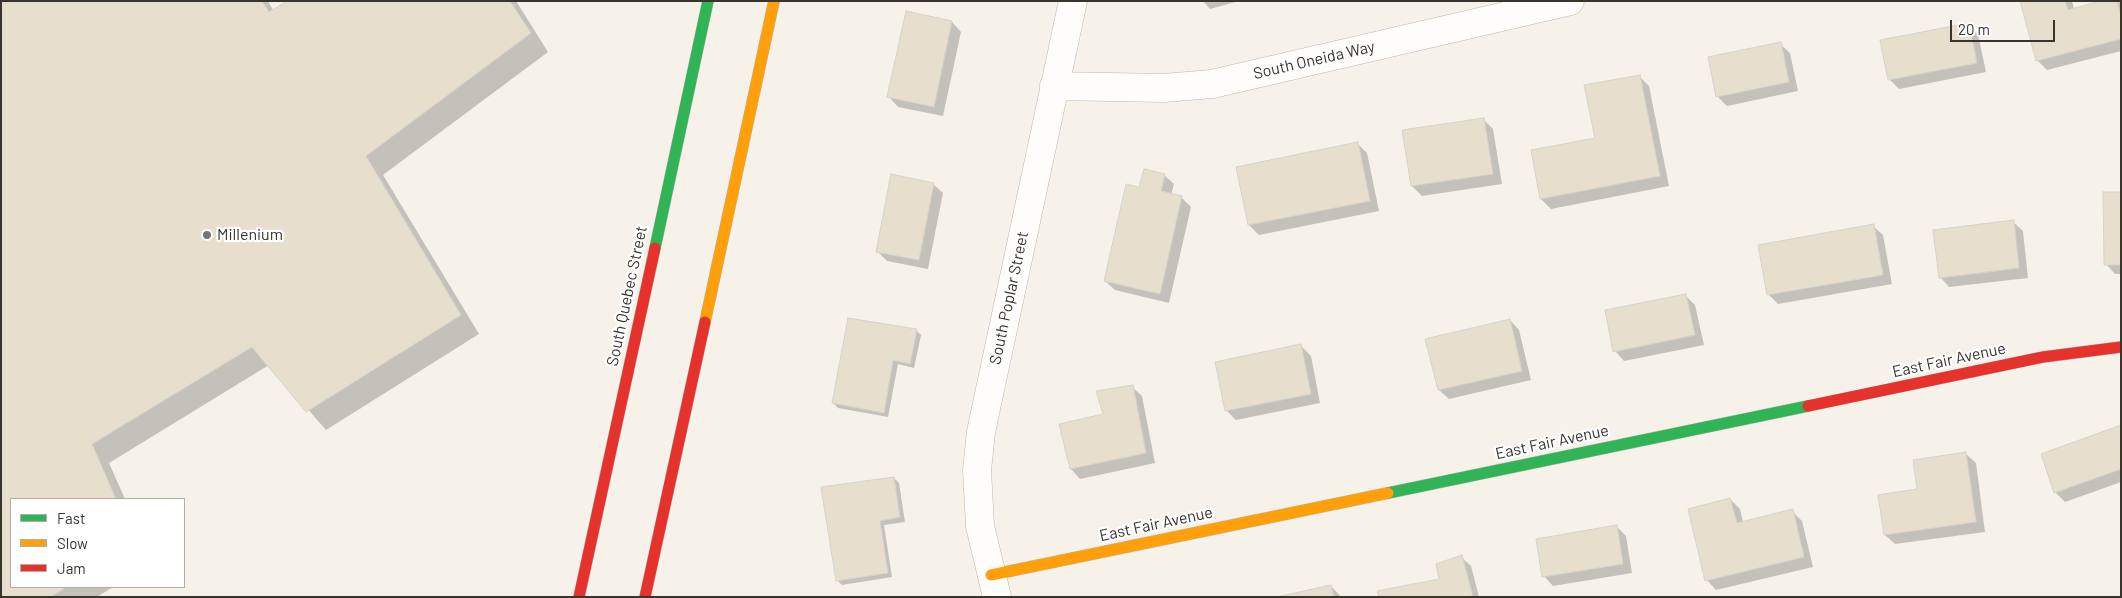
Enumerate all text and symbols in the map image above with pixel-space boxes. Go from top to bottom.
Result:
scale bar [1952,10,2057,42]
text: 20 m [1958,20,1990,38]
street label: South Oneida Way [1251,37,1377,83]
street label: South Quebec Street [603,224,651,368]
place label: Millenium [217,225,283,245]
marker: Millenium [201,229,213,241]
street label: South Poplar Street [986,230,1032,366]
street label: East Fair Avenue [1891,339,2007,381]
street label: East Fair Avenue [1494,421,1610,463]
legend [10,498,185,588]
street label: East Fair Avenue [1098,503,1214,545]
text: Fast [57,509,85,527]
text: Slow [57,534,88,552]
text: Jam [57,559,86,577]

